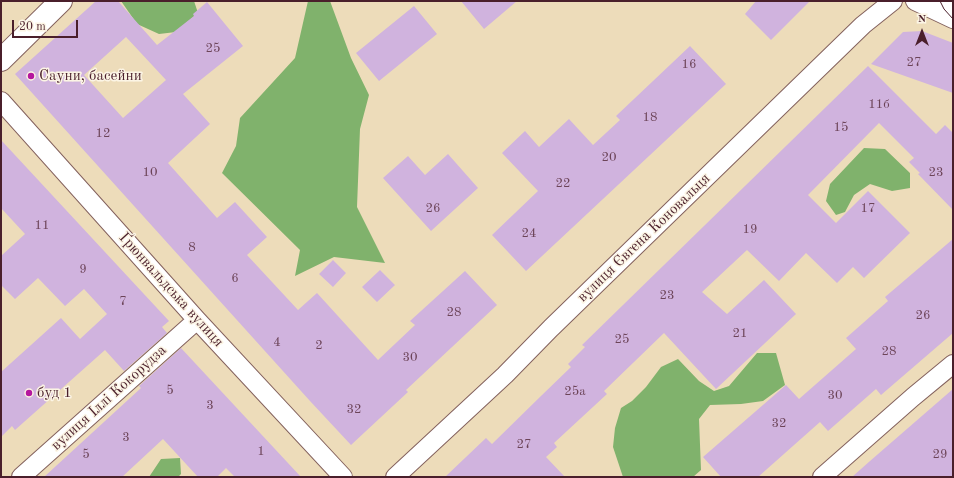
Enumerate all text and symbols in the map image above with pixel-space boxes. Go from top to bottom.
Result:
scale bar [14,12,80,38]
north arrow [902,12,942,52]
text: N [918,14,926,25]
text: 20 m [19,21,46,33]
house number: 25 [205,41,221,57]
house number: 27 [906,55,922,71]
house number: 16 [681,57,697,73]
place label: Сауни, басейни [39,67,142,85]
marker: Сауни, басейни [26,71,36,81]
house number: 11б [868,97,890,113]
house number: 18 [642,110,658,126]
house number: 15 [833,120,849,136]
house number: 12 [95,126,111,142]
house number: 20 [601,150,617,166]
house number: 10 [142,165,158,181]
house number: 23 [928,165,944,181]
street label: вулиця Євгена Коновальця [574,170,714,306]
house number: 22 [555,176,571,192]
house number: 26 [425,201,441,217]
house number: 17 [860,201,876,217]
house number: 11 [34,218,50,234]
house number: 19 [742,222,758,238]
house number: 24 [521,226,537,242]
street label: Ґрюнвальдська вулиця [115,229,227,351]
house number: 8 [188,240,196,256]
house number: 9 [79,262,87,278]
house number: 6 [231,271,239,287]
house number: 23 [659,288,675,304]
house number: 7 [119,294,127,310]
house number: 28 [446,305,462,321]
house number: 26 [915,308,931,324]
house number: 21 [732,326,748,342]
house number: 25 [614,332,630,348]
house number: 4 [273,335,281,351]
house number: 2 [315,338,323,354]
street label: вулиця Іллі Кокорудза [48,342,170,454]
house number: 28 [881,344,897,360]
house number: 30 [402,350,418,366]
house number: 5 [166,383,174,399]
place label: буд 1 [37,384,72,402]
house number: 25а [564,384,586,400]
marker: буд 1 [24,388,34,398]
house number: 30 [827,388,843,404]
house number: 3 [206,398,214,414]
house number: 32 [346,402,362,418]
house number: 32 [771,416,787,432]
house number: 3 [122,430,130,446]
house number: 27 [516,437,532,453]
house number: 1 [257,444,265,460]
house number: 5 [82,447,90,463]
house number: 29 [932,447,948,463]

